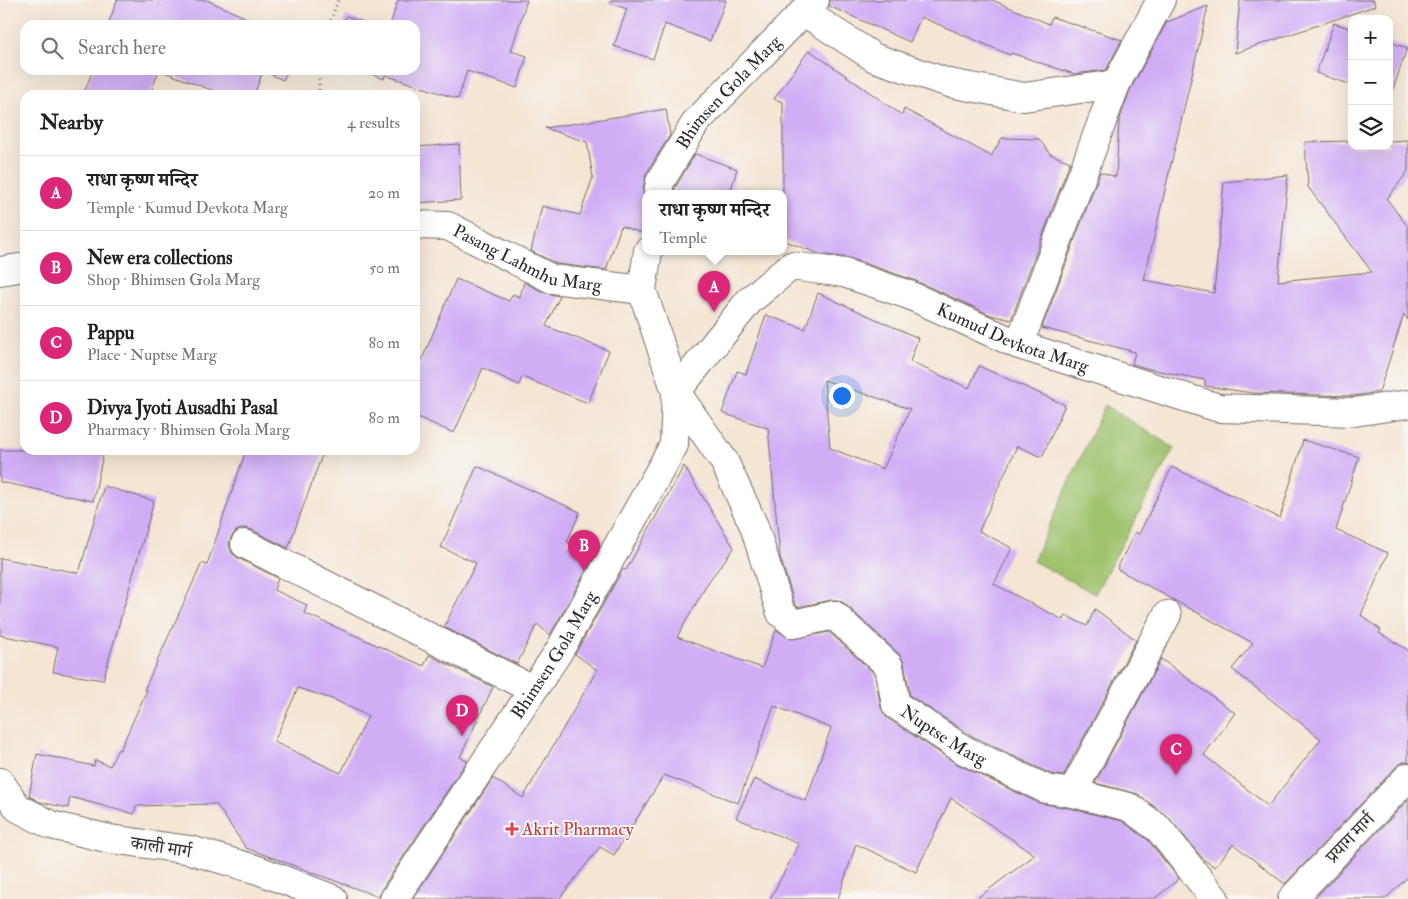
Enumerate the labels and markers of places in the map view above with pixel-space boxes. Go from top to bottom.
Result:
pin: A [698,271,730,312]
pin: B [568,530,600,571]
pin: D [446,695,478,736]
pin: C [1160,734,1192,775]
place label: Akrit Pharmacy [521,818,635,841]
marker: Akrit Pharmacy [506,823,518,835]

